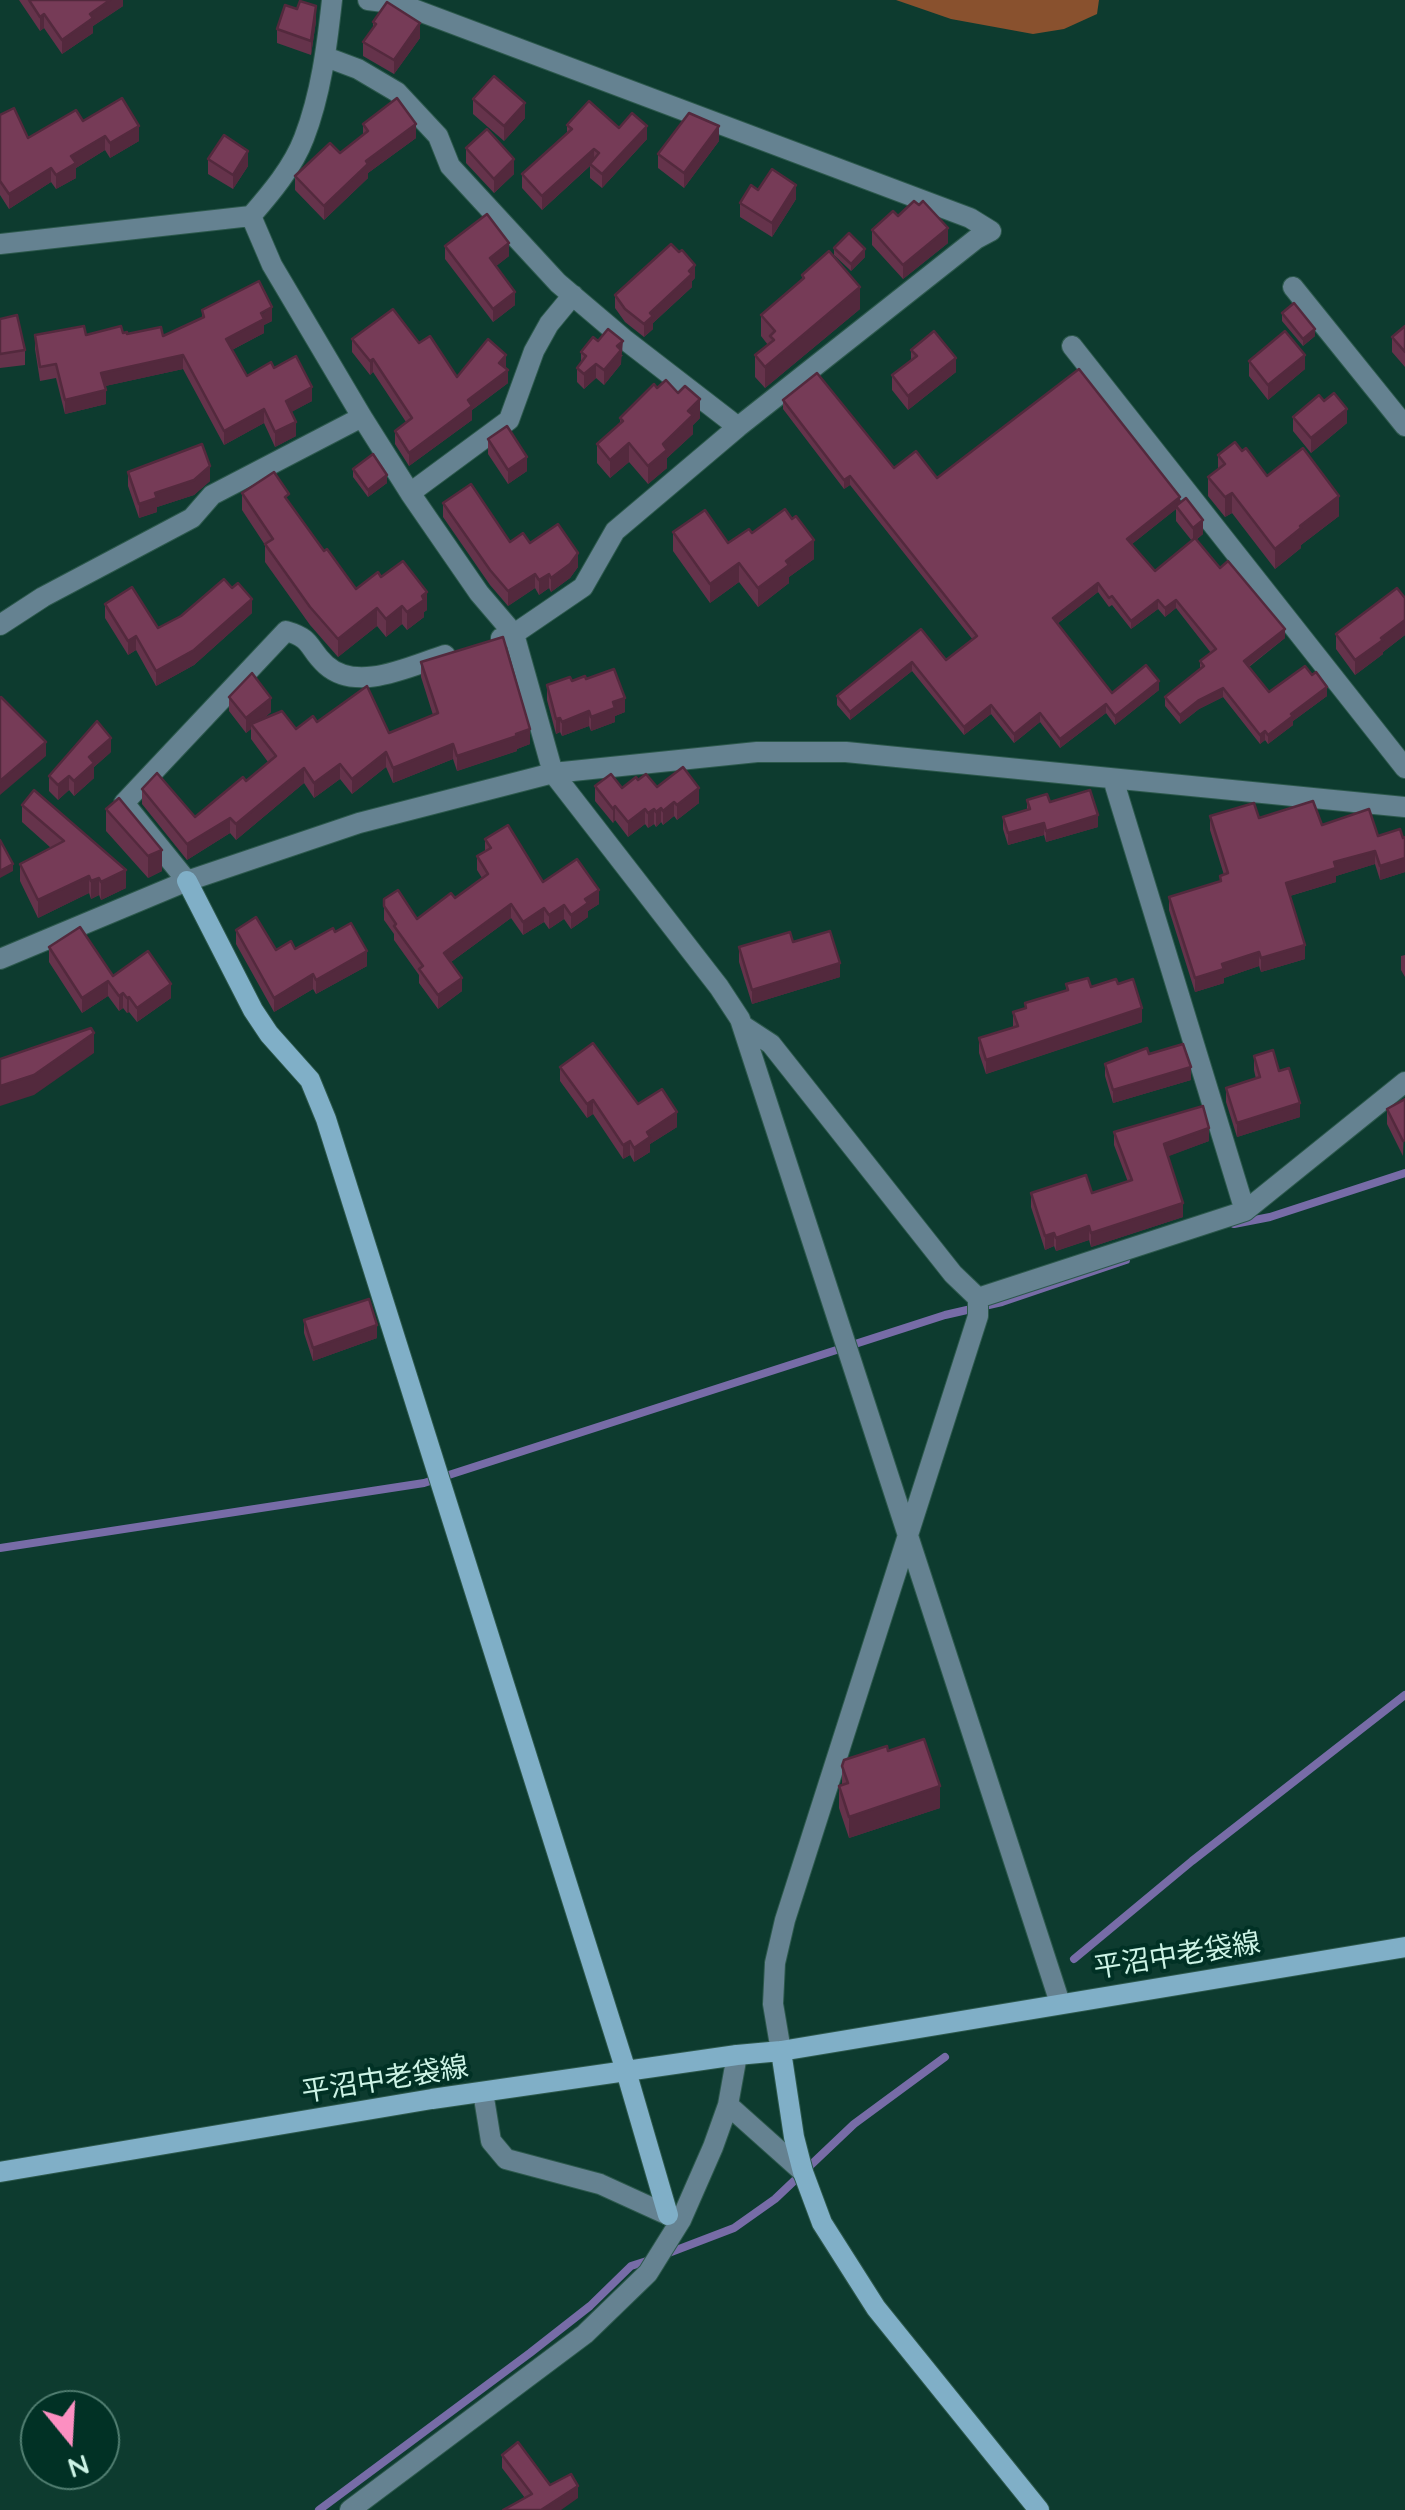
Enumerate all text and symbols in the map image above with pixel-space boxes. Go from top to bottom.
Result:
street label: 平沼中老袋線 [1091,1926,1263,1986]
street label: 平沼中老袋線 [299,2050,471,2110]
north arrow [20,2390,120,2490]
text: N [64,2447,94,2487]

